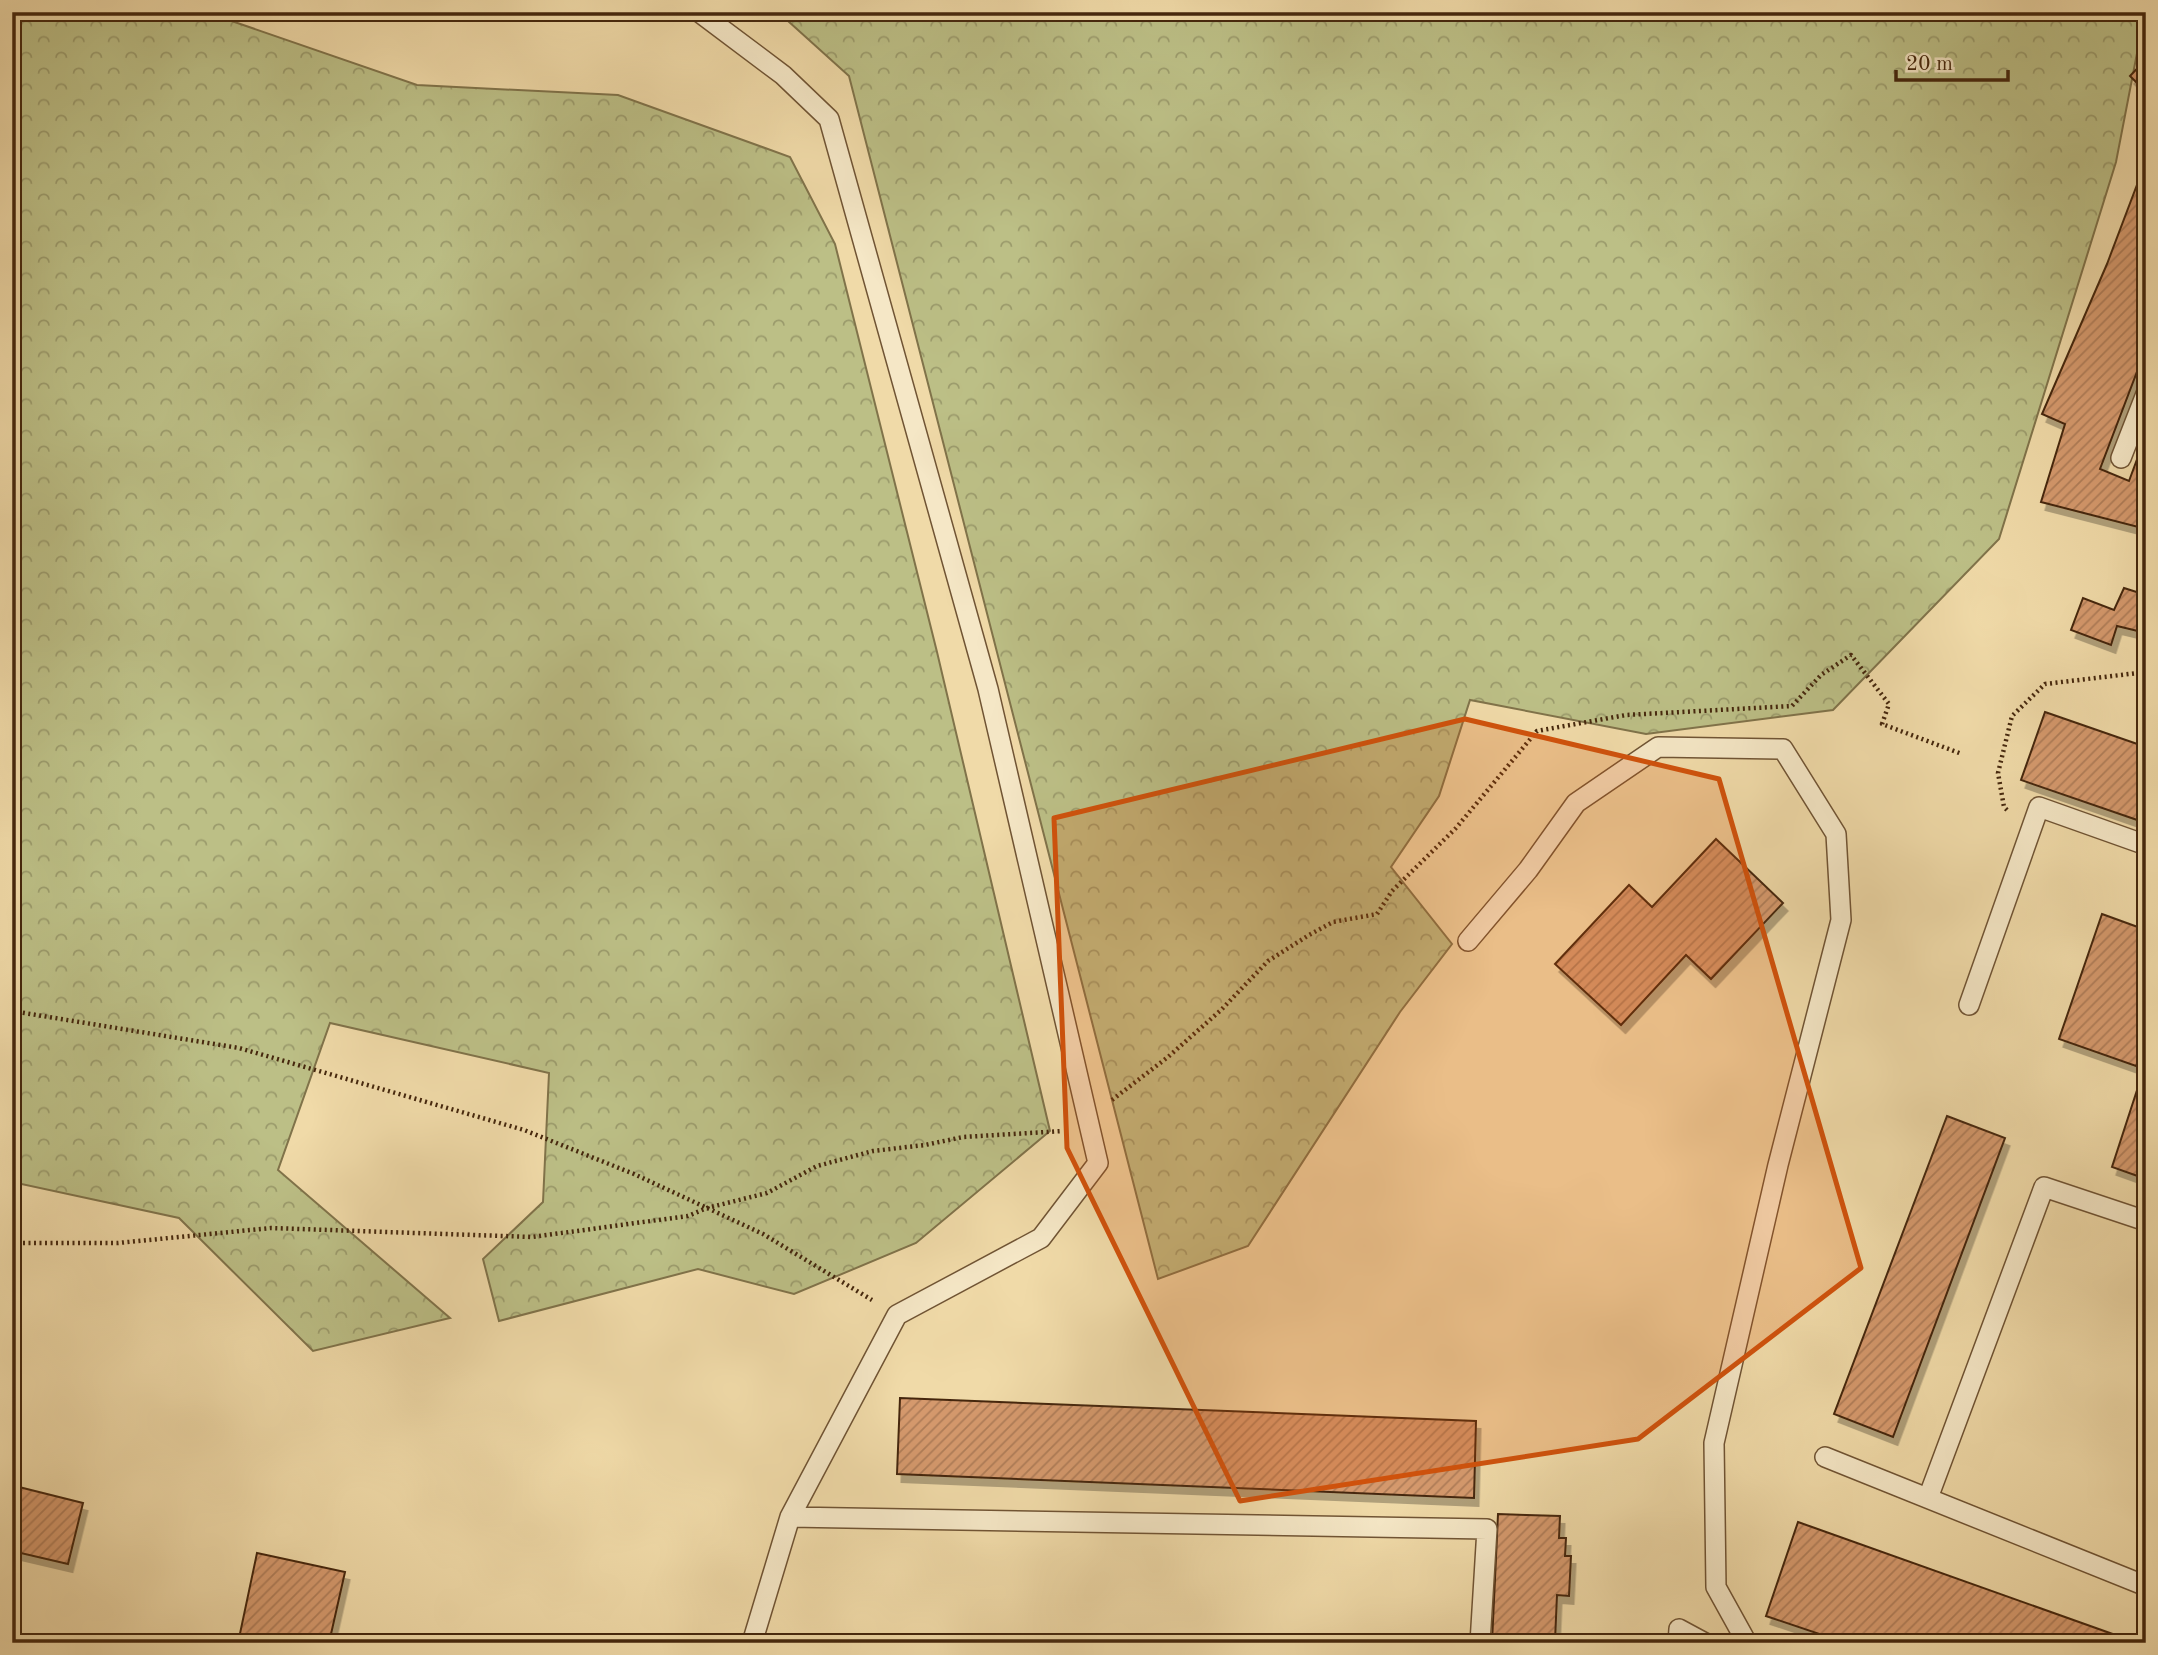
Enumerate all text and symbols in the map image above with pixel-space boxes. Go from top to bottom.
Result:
scale bar [1896,38,2008,82]
text: 20 m [1906,54,1953,75]

